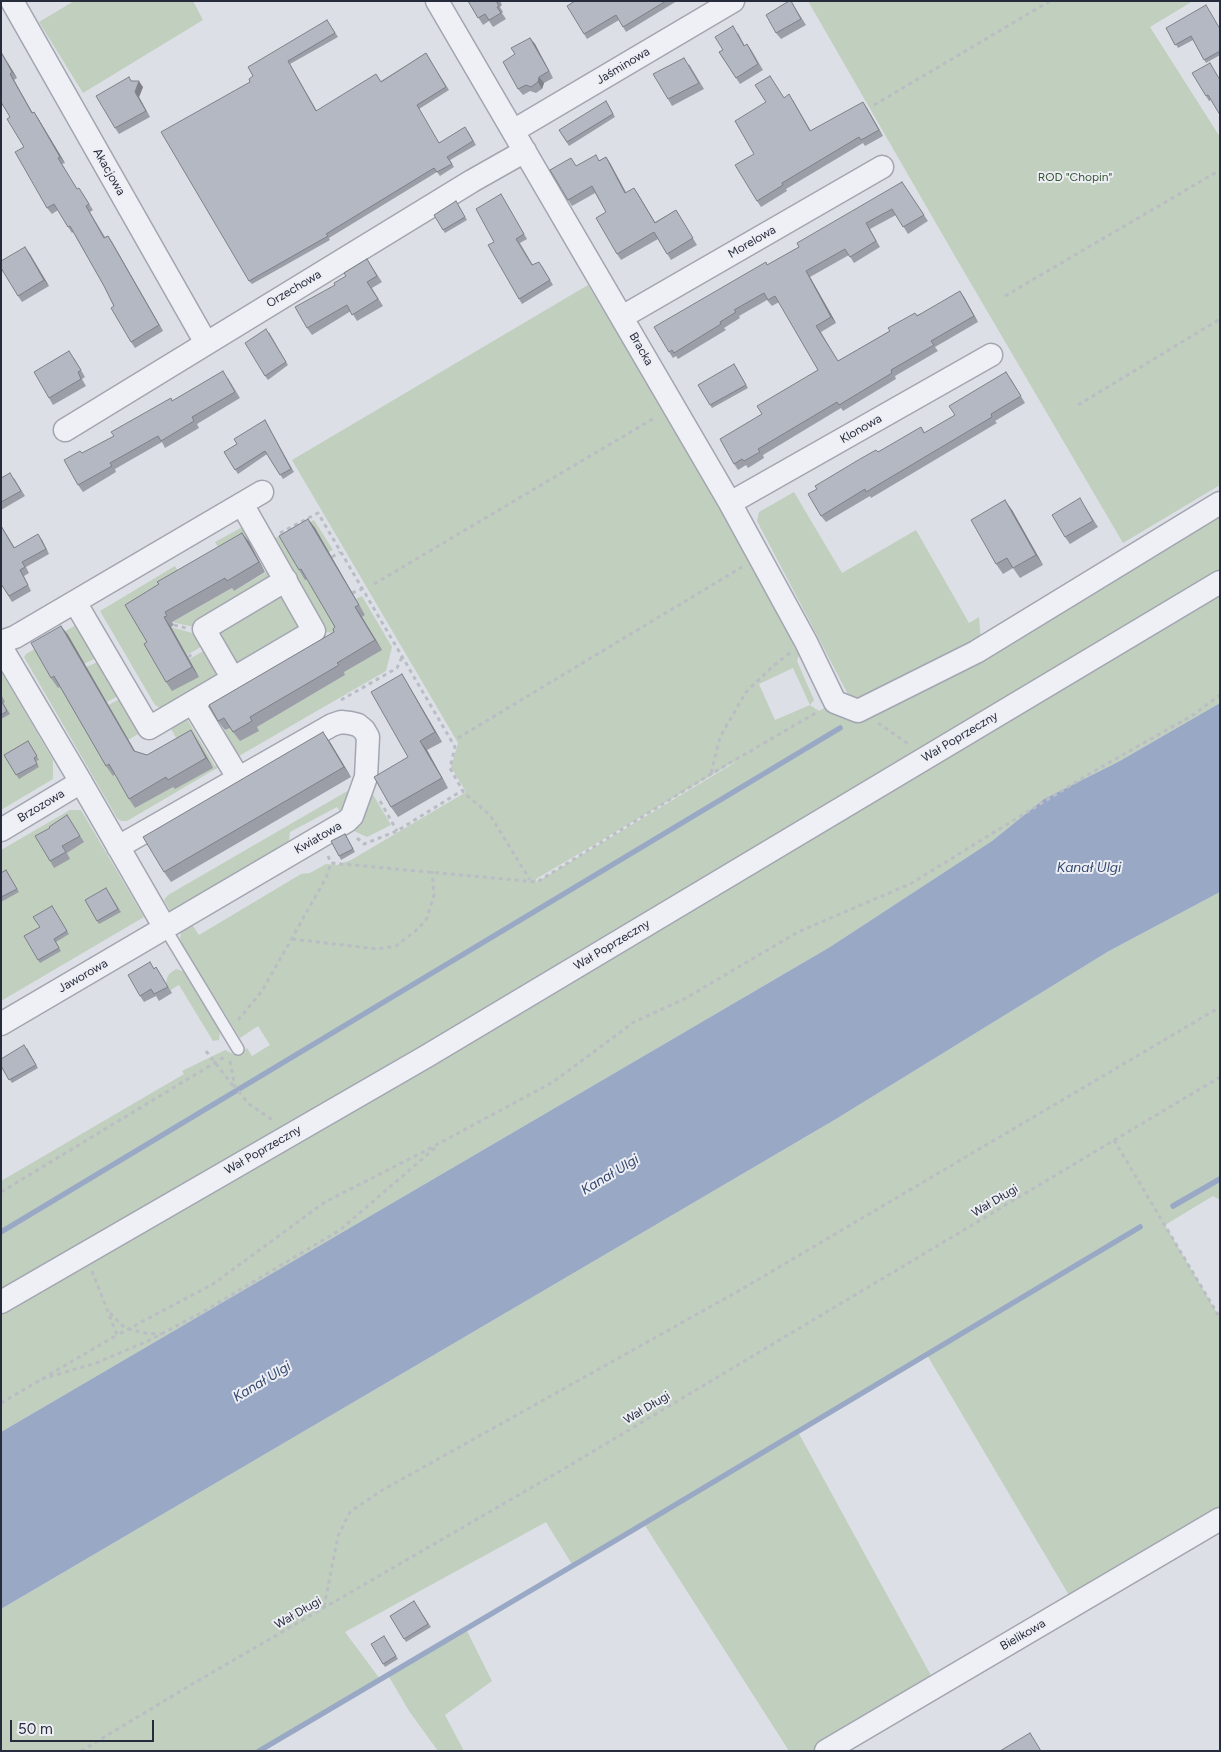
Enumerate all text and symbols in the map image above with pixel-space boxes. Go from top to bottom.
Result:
street label: Jaśminowa [594,44,652,88]
street label: Akacjowa [90,146,128,198]
park label: ROD "Chopin" [1038,170,1112,184]
street label: Morelowa [726,223,778,261]
street label: Orzechowa [264,267,324,311]
street label: Bracka [626,330,656,368]
street label: Klonowa [838,411,884,447]
street label: Wał Poprzeczny [919,709,1001,765]
street label: Brzozowa [15,786,67,826]
street label: Kwiatowa [292,819,344,857]
water label: Kanał Ulgi [1057,860,1121,876]
street label: Wał Poprzeczny [571,917,653,973]
street label: Jaworowa [56,956,110,996]
street label: Wał Poprzeczny [222,1122,304,1178]
water label: Kanał Ulgi [578,1151,642,1199]
street label: Wał Długi [969,1182,1021,1220]
water label: Kanał Ulgi [230,1358,294,1406]
street label: Wał Długi [621,1389,673,1427]
street label: Wał Długi [272,1594,324,1632]
street label: Bielikowa [998,1616,1048,1654]
scale bar [12,1710,156,1742]
text: 50 m [18,1720,53,1738]

